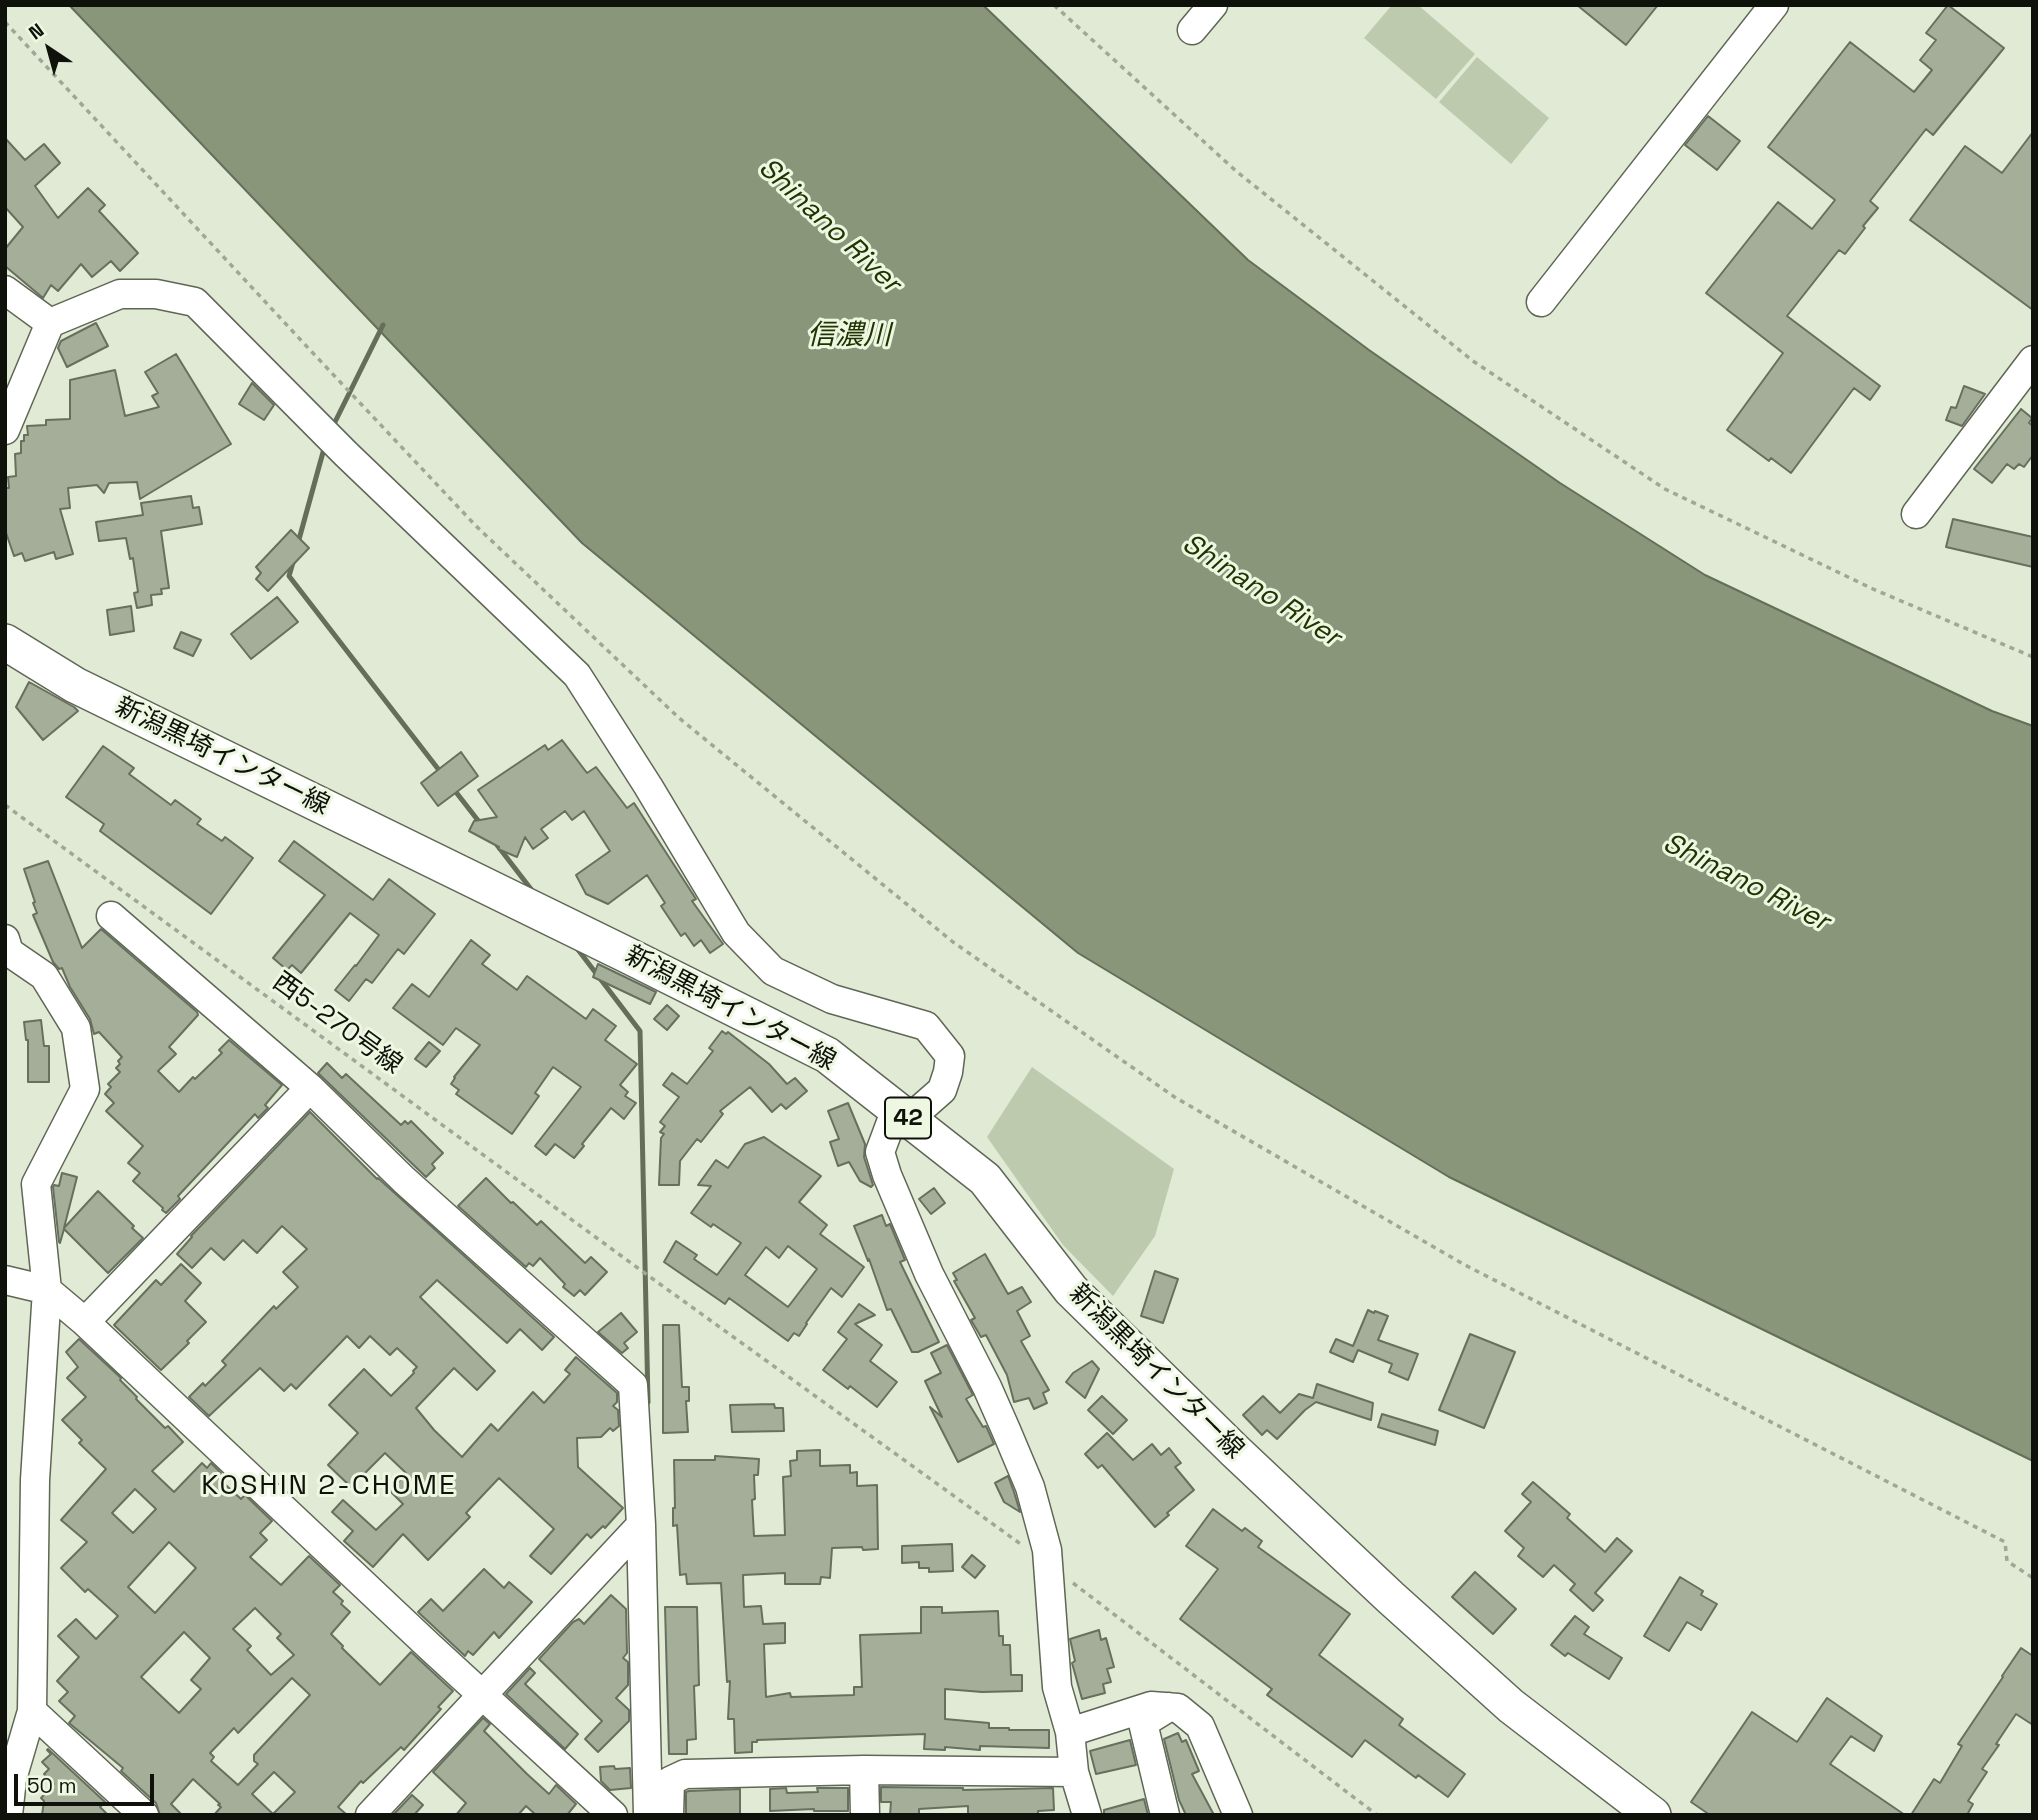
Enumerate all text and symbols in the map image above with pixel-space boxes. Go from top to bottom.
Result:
north arrow [14,14,84,84]
text: N [24,18,49,45]
water label: Shinano River [751,152,907,300]
water label: 信濃川 [807,319,891,353]
water label: Shinano River [1175,527,1347,655]
street label: 新潟黒埼インター線 [110,692,334,822]
water label: Shinano River [1657,827,1835,939]
street label: 新潟黒埼インター線 [619,940,841,1078]
street label: 西5-270号線 [266,967,408,1081]
road number: 42 [885,1098,931,1138]
street label: 新潟黒埼インター線 [1062,1278,1250,1466]
district label: KOSHIN 2-CHOME [203,1469,455,1503]
scale bar [18,1760,158,1804]
text: 50 m [27,1772,77,1799]

